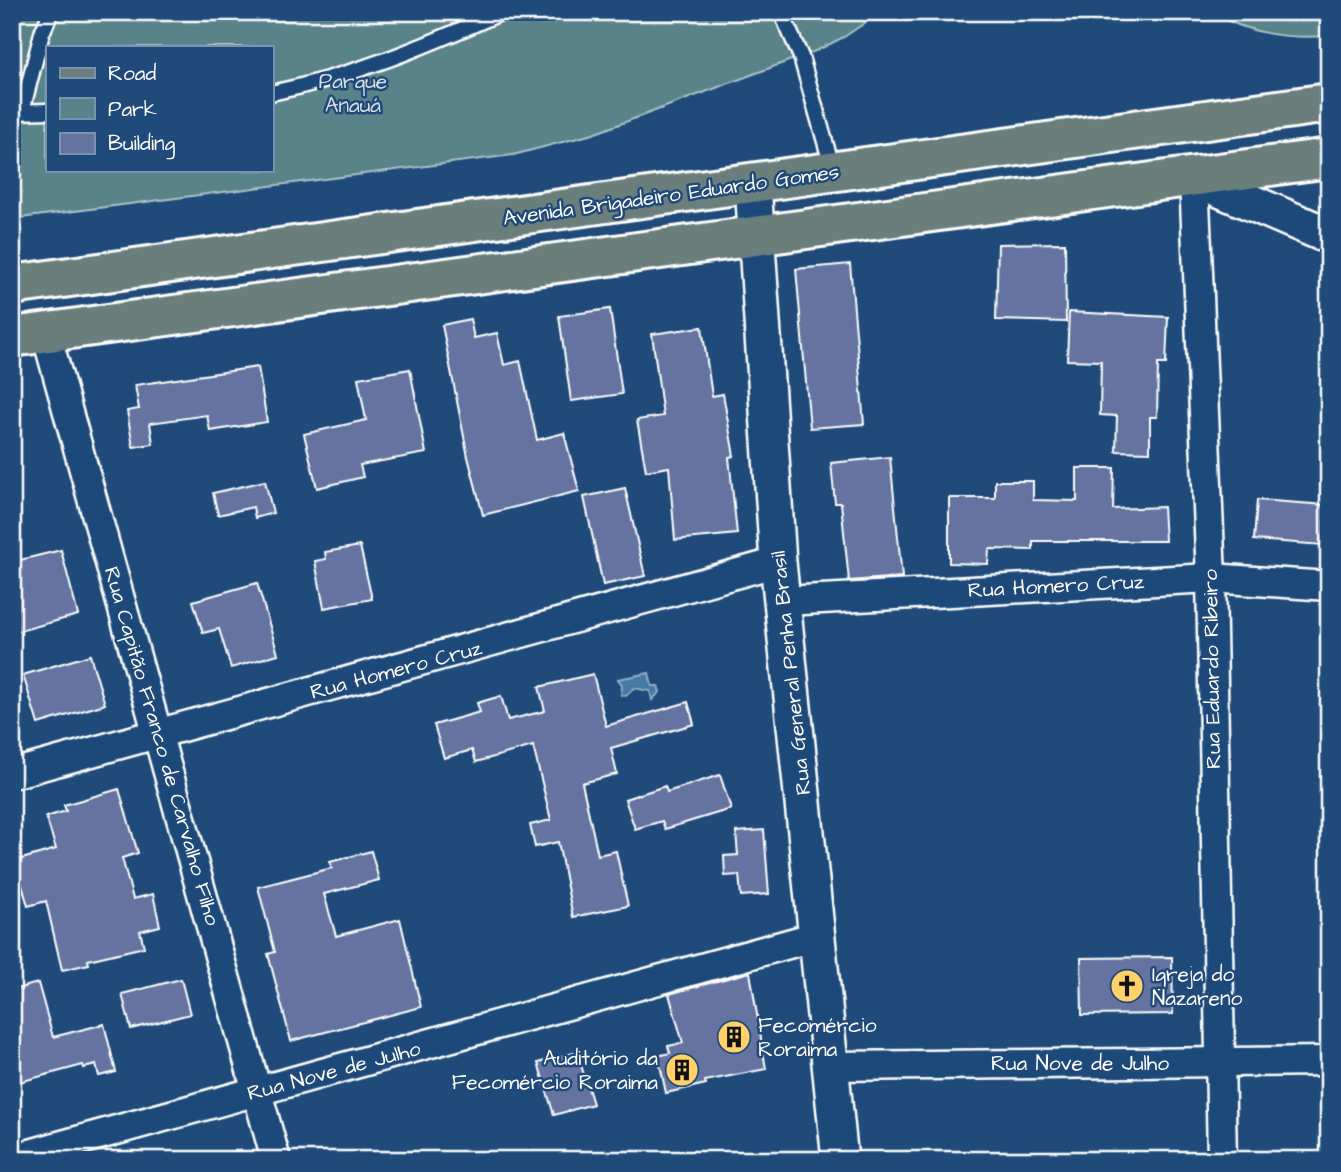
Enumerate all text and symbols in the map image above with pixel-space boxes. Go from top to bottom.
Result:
legend [46,46,273,172]
text: Road [108,59,156,88]
park label: Parque Anauá [319,67,387,120]
text: Park [108,95,157,124]
text: Building [108,129,176,160]
street label: Avenida Brigadeiro Eduardo Gomes [501,157,841,235]
street label: Rua General Penha Brasil [764,549,818,797]
street label: Rua Capitão Franco de Carvalho Filho [96,563,227,929]
street label: Rua Homero Cruz [967,567,1145,605]
street label: Rua Eduardo Ribeiro [1196,569,1228,769]
street label: Rua Homero Cruz [307,633,485,707]
place label: Igreja do Nazareno [1152,960,1242,1013]
church icon: Igreja do Nazareno [1108,967,1146,1005]
place label: Fecomércio Roraima [758,1011,877,1064]
building icon: Fecomércio Roraima [715,1018,753,1056]
street label: Rua Nove de Julho [244,1034,424,1108]
place label: Auditório da Fecomércio Roraima [452,1044,658,1097]
street label: Rua Nove de Julho [991,1049,1169,1078]
building icon: Auditório da Fecomércio Roraima [663,1051,701,1089]

